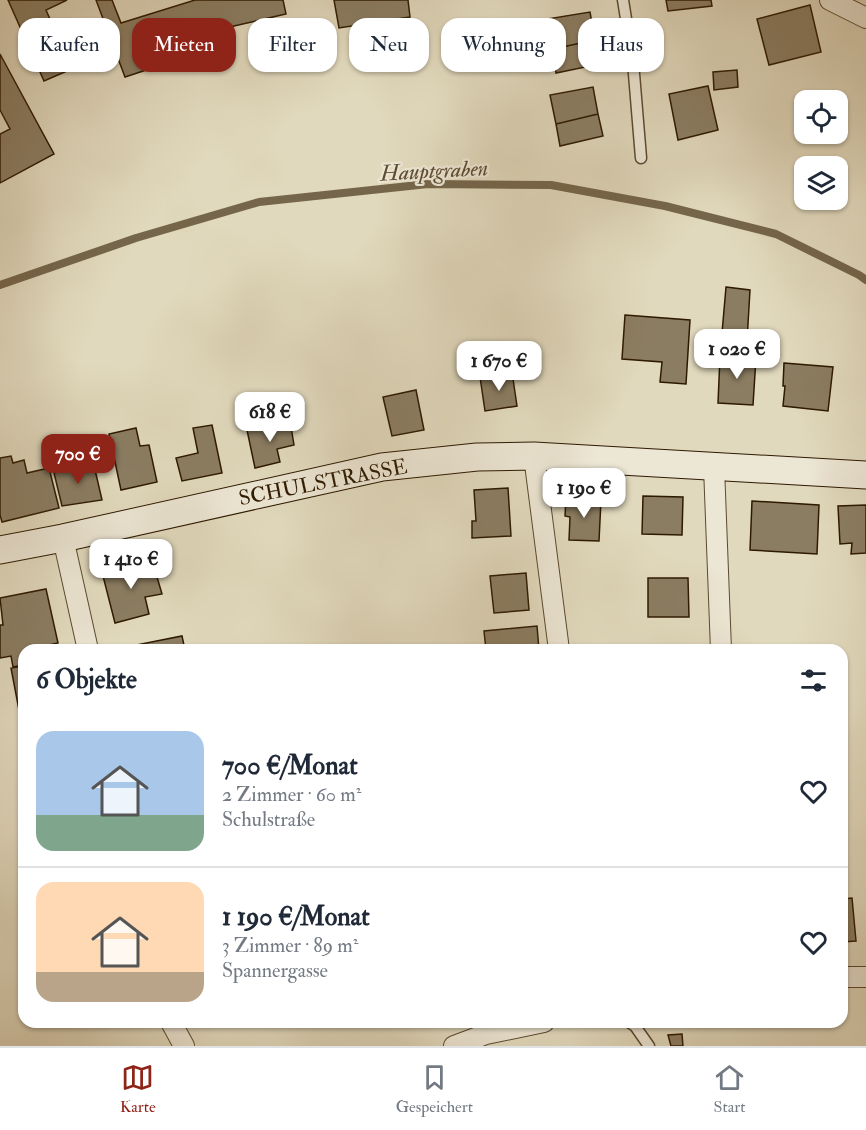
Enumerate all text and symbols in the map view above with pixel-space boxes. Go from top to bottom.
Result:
chip: Kaufen [18,18,120,72]
chip: Mieten [132,18,236,72]
chip: Filter [248,18,337,72]
chip: Neu [349,18,429,72]
chip: Wohnung [441,18,566,72]
chip: Haus [578,18,664,72]
map controls [794,90,848,210]
button: locate [794,90,848,144]
water label: Hauptgraben [378,154,489,188]
button: layers [794,156,848,210]
pin: 1 020 € [682,329,792,380]
text: 1 020 € [708,336,766,361]
pin: 1 670 € [444,341,554,392]
text: 1 670 € [471,348,527,373]
pin: 618 € [228,392,312,443]
text: 618 € [249,399,291,424]
pin: 700 € [36,434,120,485]
text: 700 € [55,441,101,466]
street label: SCHULSTRASSE [236,453,410,512]
pin: 1 190 € [529,468,639,519]
text: 1 190 € [557,475,611,500]
pin: 1 410 € [76,539,186,590]
text: 1 410 € [103,546,159,571]
text: 6 Objekte [36,664,137,696]
icon: filters [797,664,830,697]
text: 700 €/Monat [222,750,358,782]
icon: home [84,755,156,827]
icon: heart [797,775,830,808]
text: 2 Zimmer · 60 m² [222,782,361,807]
text: Schulstraße [222,807,315,832]
text: 1 190 €/Monat [222,901,370,933]
icon: home [84,906,156,978]
icon: heart [797,926,830,959]
text: 3 Zimmer · 89 m² [222,933,358,958]
text: Spannergasse [222,958,328,983]
tab: Karte [120,1061,156,1117]
tab: Gespeichert [396,1061,473,1117]
tab: Start [713,1061,746,1117]

